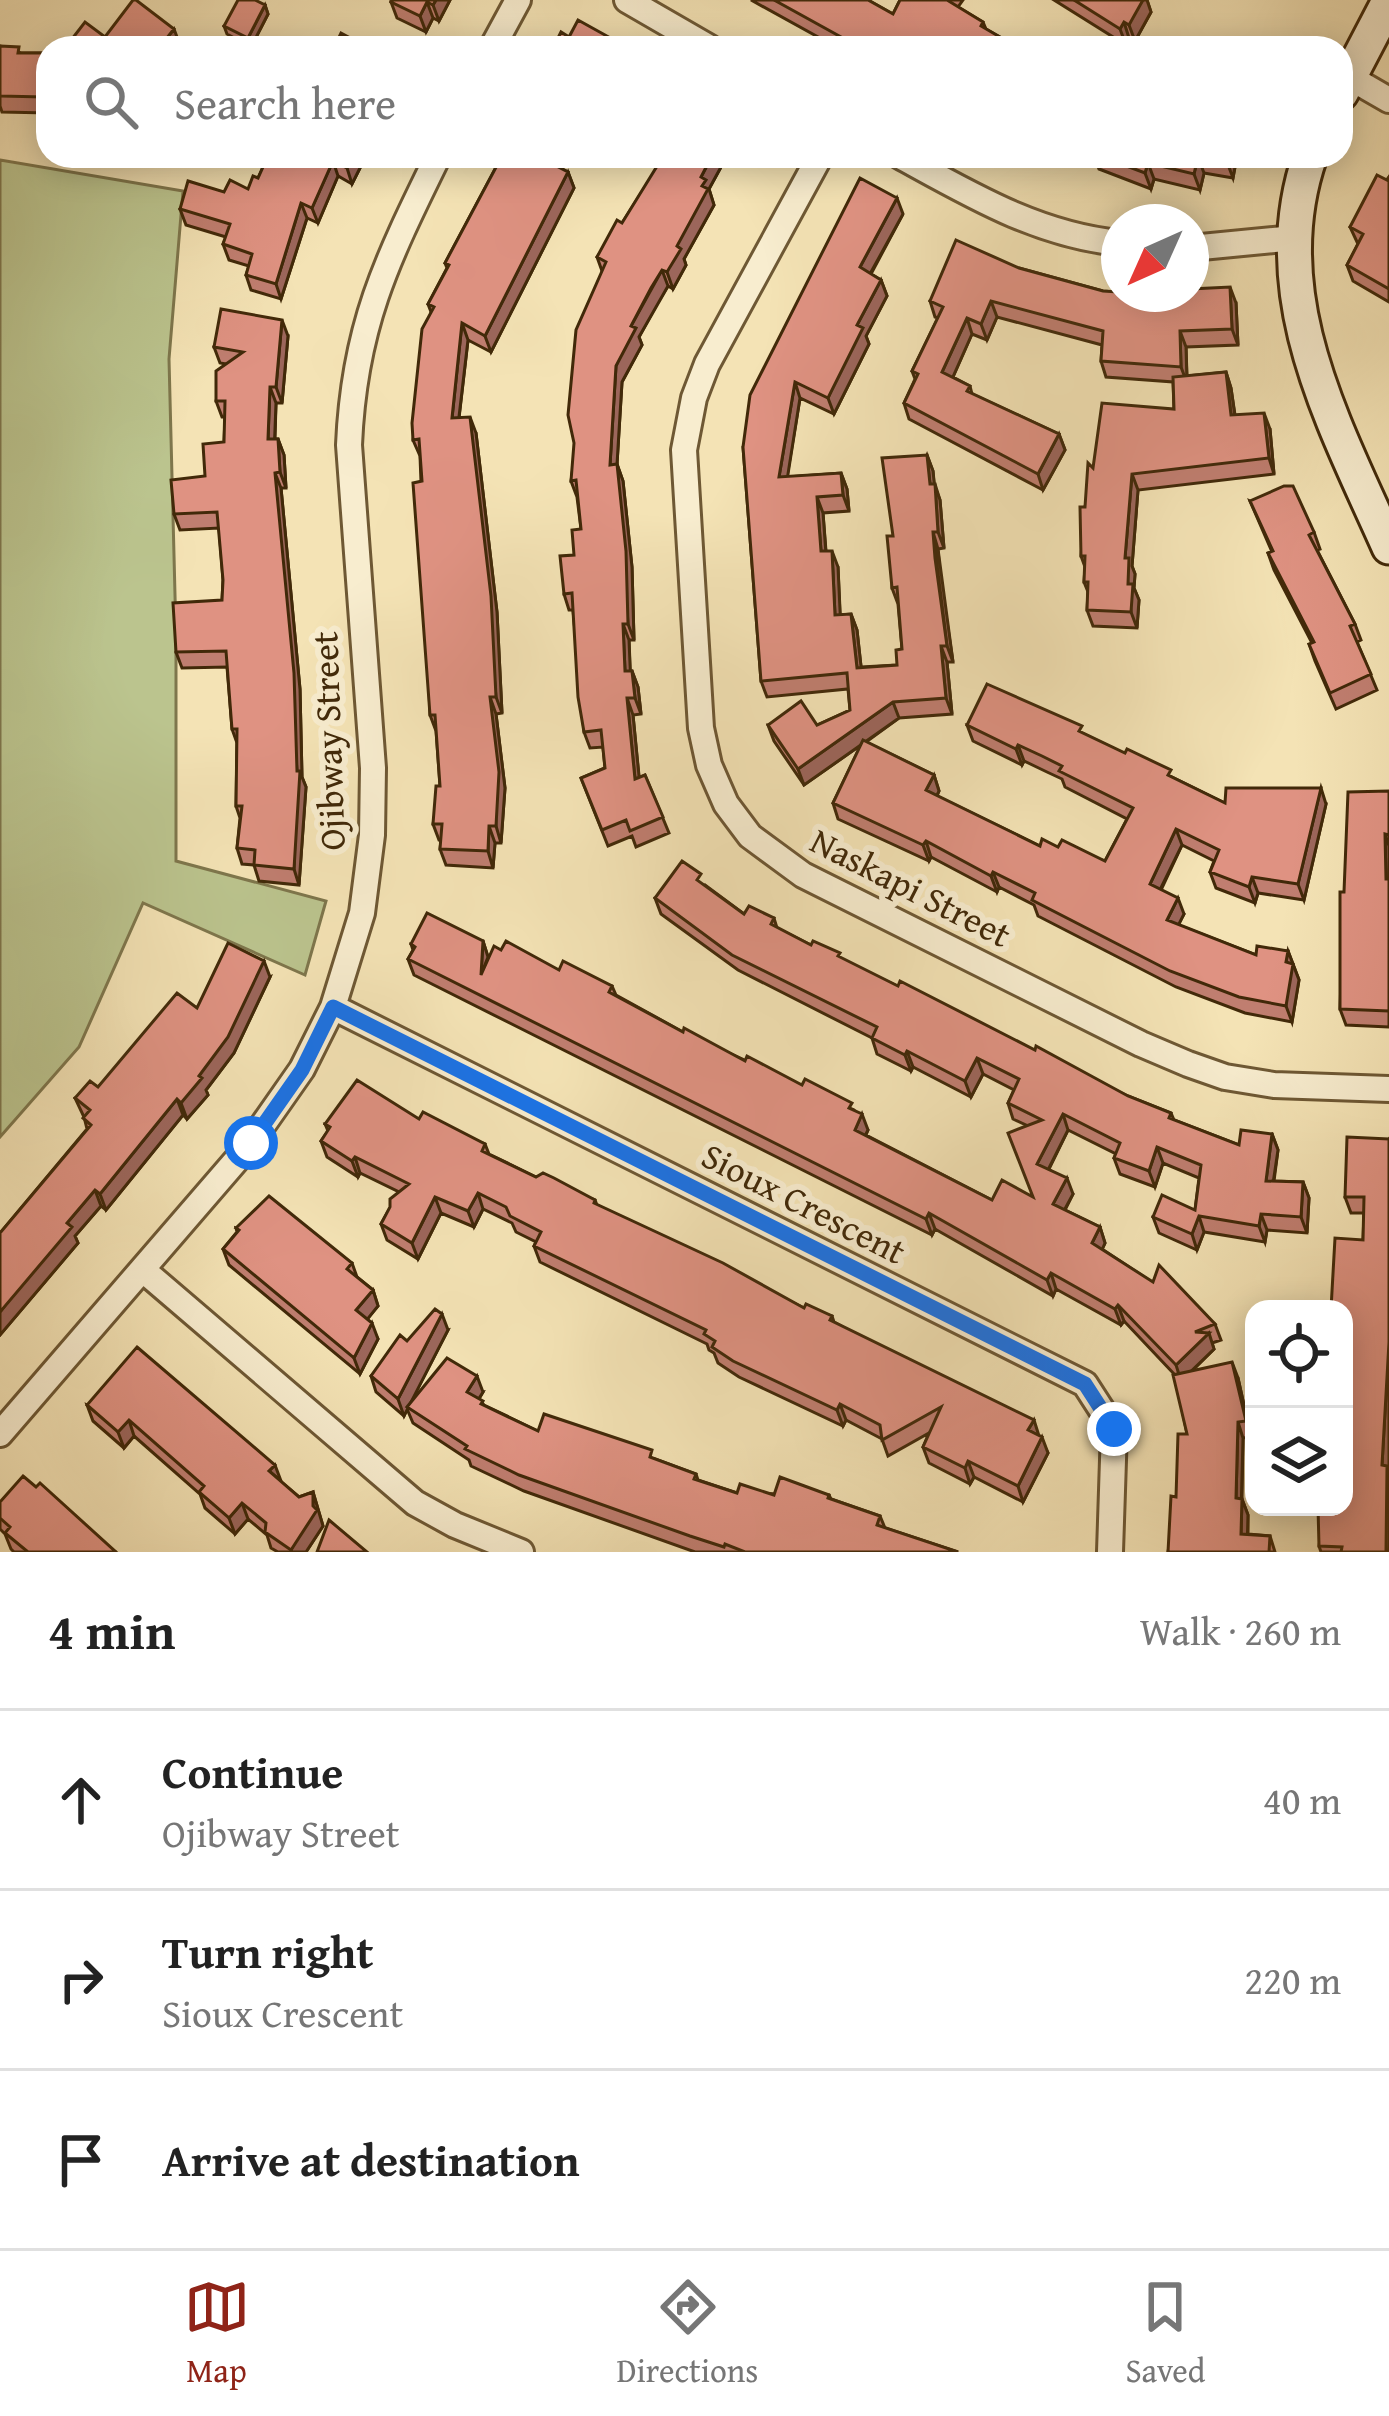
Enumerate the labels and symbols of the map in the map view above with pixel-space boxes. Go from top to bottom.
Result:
north arrow [1101,204,1209,312]
street label: Ojibway Street [297,630,358,851]
street label: Naskapi Street [802,813,1021,960]
route start [224,1116,278,1170]
street label: Sioux Crescent [693,1128,916,1277]
route end [1087,1402,1141,1456]

